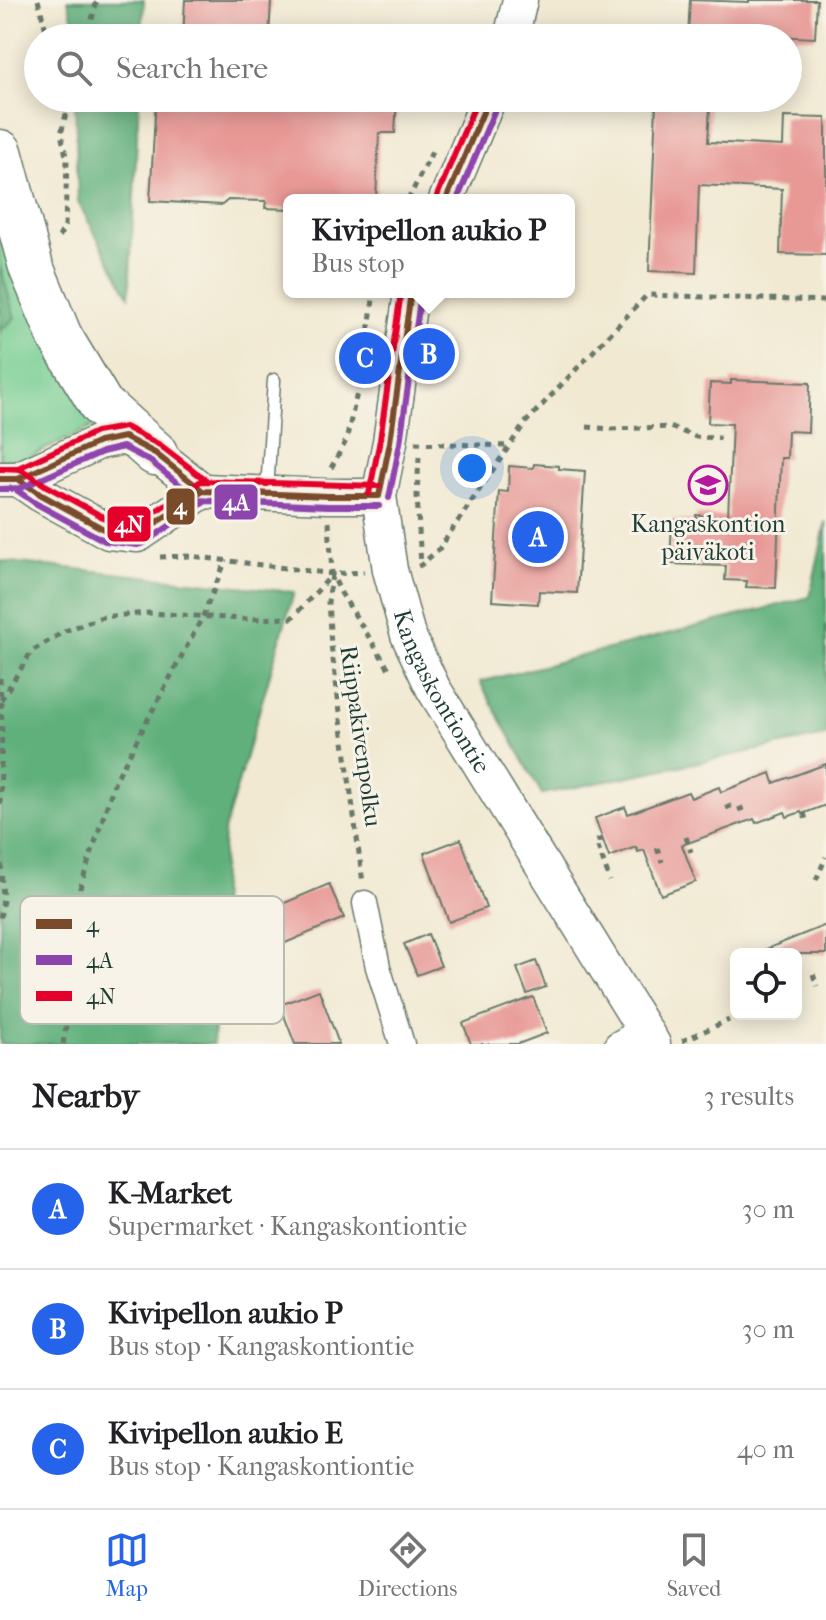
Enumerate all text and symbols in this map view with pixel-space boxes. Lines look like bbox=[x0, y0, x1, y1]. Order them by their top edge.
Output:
search box bbox=[24, 24, 802, 112]
icon: search bbox=[52, 46, 96, 90]
text: Search here bbox=[116, 51, 268, 86]
popup bbox=[283, 194, 575, 298]
text: Kivipellon aukio P bbox=[312, 213, 546, 248]
text: Bus stop bbox=[312, 248, 405, 279]
pin: B bbox=[403, 324, 455, 384]
pin: C bbox=[339, 328, 391, 388]
your location bbox=[452, 448, 492, 488]
school or university icon: Kangaskontion päiväkoti bbox=[687, 464, 729, 506]
line badge: 4A bbox=[213, 483, 259, 521]
line badge: 4 bbox=[165, 487, 196, 526]
text: 4A bbox=[221, 490, 250, 516]
text: 4 bbox=[173, 494, 188, 520]
line badge: 4N bbox=[106, 505, 152, 543]
pin: A bbox=[512, 507, 564, 567]
place label: Kangaskontion päiväkoti bbox=[631, 510, 785, 566]
text: 4N bbox=[113, 512, 144, 538]
street label: Kangaskontiontie bbox=[388, 606, 496, 778]
street label: Riippakivenpolku bbox=[334, 644, 388, 829]
legend bbox=[20, 896, 284, 1024]
text: 4 bbox=[86, 912, 100, 938]
text: 4A bbox=[86, 948, 114, 974]
map controls bbox=[730, 948, 802, 1020]
button: locate bbox=[730, 948, 802, 1020]
text: 4N bbox=[86, 984, 116, 1010]
text: Nearby bbox=[32, 1076, 139, 1116]
text: 3 results bbox=[704, 1081, 794, 1112]
text: K-Market bbox=[108, 1176, 232, 1211]
text: A bbox=[50, 1194, 66, 1225]
text: 30 m bbox=[742, 1194, 794, 1225]
text: Supermarket · Kangaskontiontie bbox=[108, 1211, 467, 1242]
text: Kivipellon aukio P bbox=[108, 1296, 343, 1331]
text: B bbox=[50, 1314, 66, 1345]
text: 30 m bbox=[742, 1314, 794, 1345]
text: Bus stop · Kangaskontiontie bbox=[108, 1331, 414, 1362]
text: Kivipellon aukio E bbox=[108, 1416, 343, 1451]
text: C bbox=[49, 1434, 67, 1465]
text: 40 m bbox=[737, 1434, 794, 1465]
text: Bus stop · Kangaskontiontie bbox=[108, 1451, 414, 1482]
tab: Map bbox=[105, 1528, 149, 1602]
tab: Directions bbox=[358, 1528, 457, 1602]
tab: Saved bbox=[667, 1528, 721, 1602]

